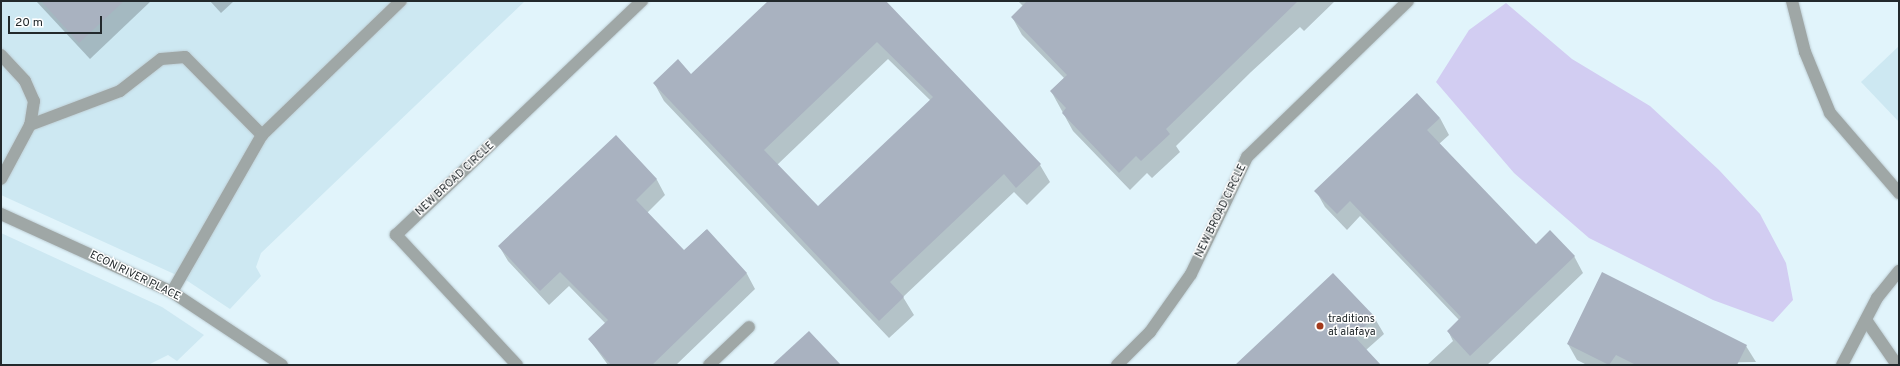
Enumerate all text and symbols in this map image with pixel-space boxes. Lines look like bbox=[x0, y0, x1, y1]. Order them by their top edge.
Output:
scale bar bbox=[10, 8, 104, 34]
text: 20 m bbox=[15, 15, 43, 31]
street label: NEW BROAD CIRCLE bbox=[413, 139, 497, 219]
street label: NEW BROAD CIRCLE bbox=[1193, 162, 1249, 260]
street label: ECON RIVER PLACE bbox=[88, 248, 182, 304]
place label: traditions at alafaya bbox=[1328, 313, 1376, 339]
marker: traditions at alafaya bbox=[1315, 321, 1325, 331]

